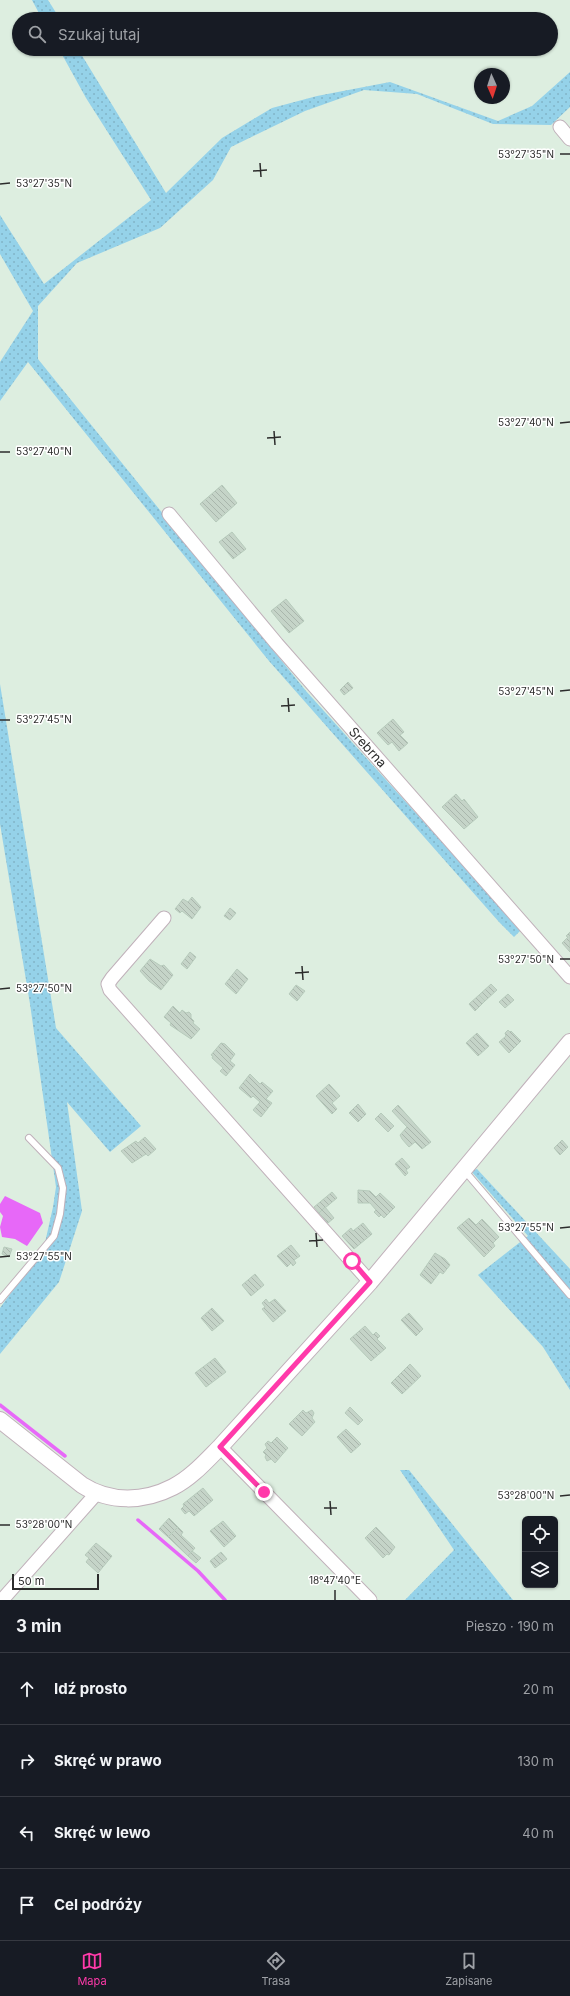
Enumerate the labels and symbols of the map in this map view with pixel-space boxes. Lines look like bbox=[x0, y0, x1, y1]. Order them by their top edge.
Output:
north arrow bbox=[474, 68, 510, 104]
text: 53°27'35"N bbox=[498, 148, 554, 160]
text: 53°27'35"N bbox=[16, 177, 72, 189]
text: 53°27'40"N bbox=[498, 416, 554, 428]
text: 53°27'40"N bbox=[16, 445, 72, 457]
text: 53°27'45"N bbox=[498, 685, 554, 697]
text: 53°27'45"N bbox=[16, 713, 72, 725]
street label: Srebrna bbox=[346, 724, 390, 770]
text: 53°27'50"N bbox=[498, 953, 554, 965]
text: 53°27'50"N bbox=[16, 982, 72, 994]
text: 53°27'55"N bbox=[498, 1221, 554, 1233]
text: 53°27'55"N bbox=[16, 1250, 72, 1262]
route start bbox=[343, 1252, 361, 1270]
route end bbox=[255, 1483, 273, 1501]
text: 53°28'00"N bbox=[498, 1489, 554, 1501]
text: 53°28'00"N bbox=[16, 1518, 72, 1530]
scale bar bbox=[12, 1572, 99, 1591]
text: 18°47'40"E bbox=[309, 1574, 361, 1586]

